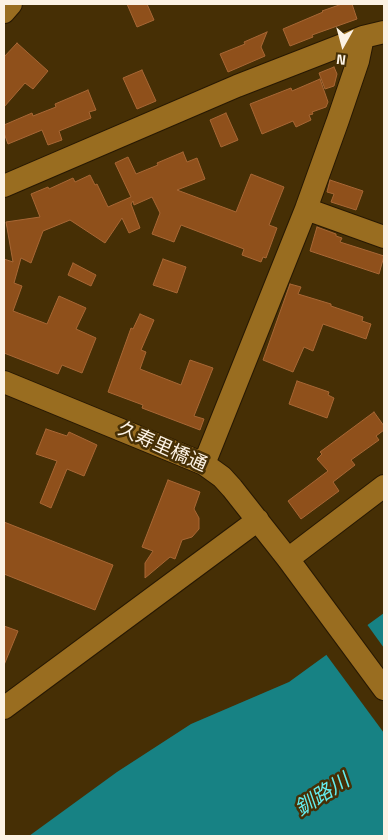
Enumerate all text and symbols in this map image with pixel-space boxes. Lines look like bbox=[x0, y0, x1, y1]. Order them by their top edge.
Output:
north arrow bbox=[318, 20, 368, 70]
text: N bbox=[335, 49, 347, 71]
street label: 久寿里橋通 bbox=[114, 418, 210, 478]
water label: 釧路川 bbox=[291, 770, 355, 822]

